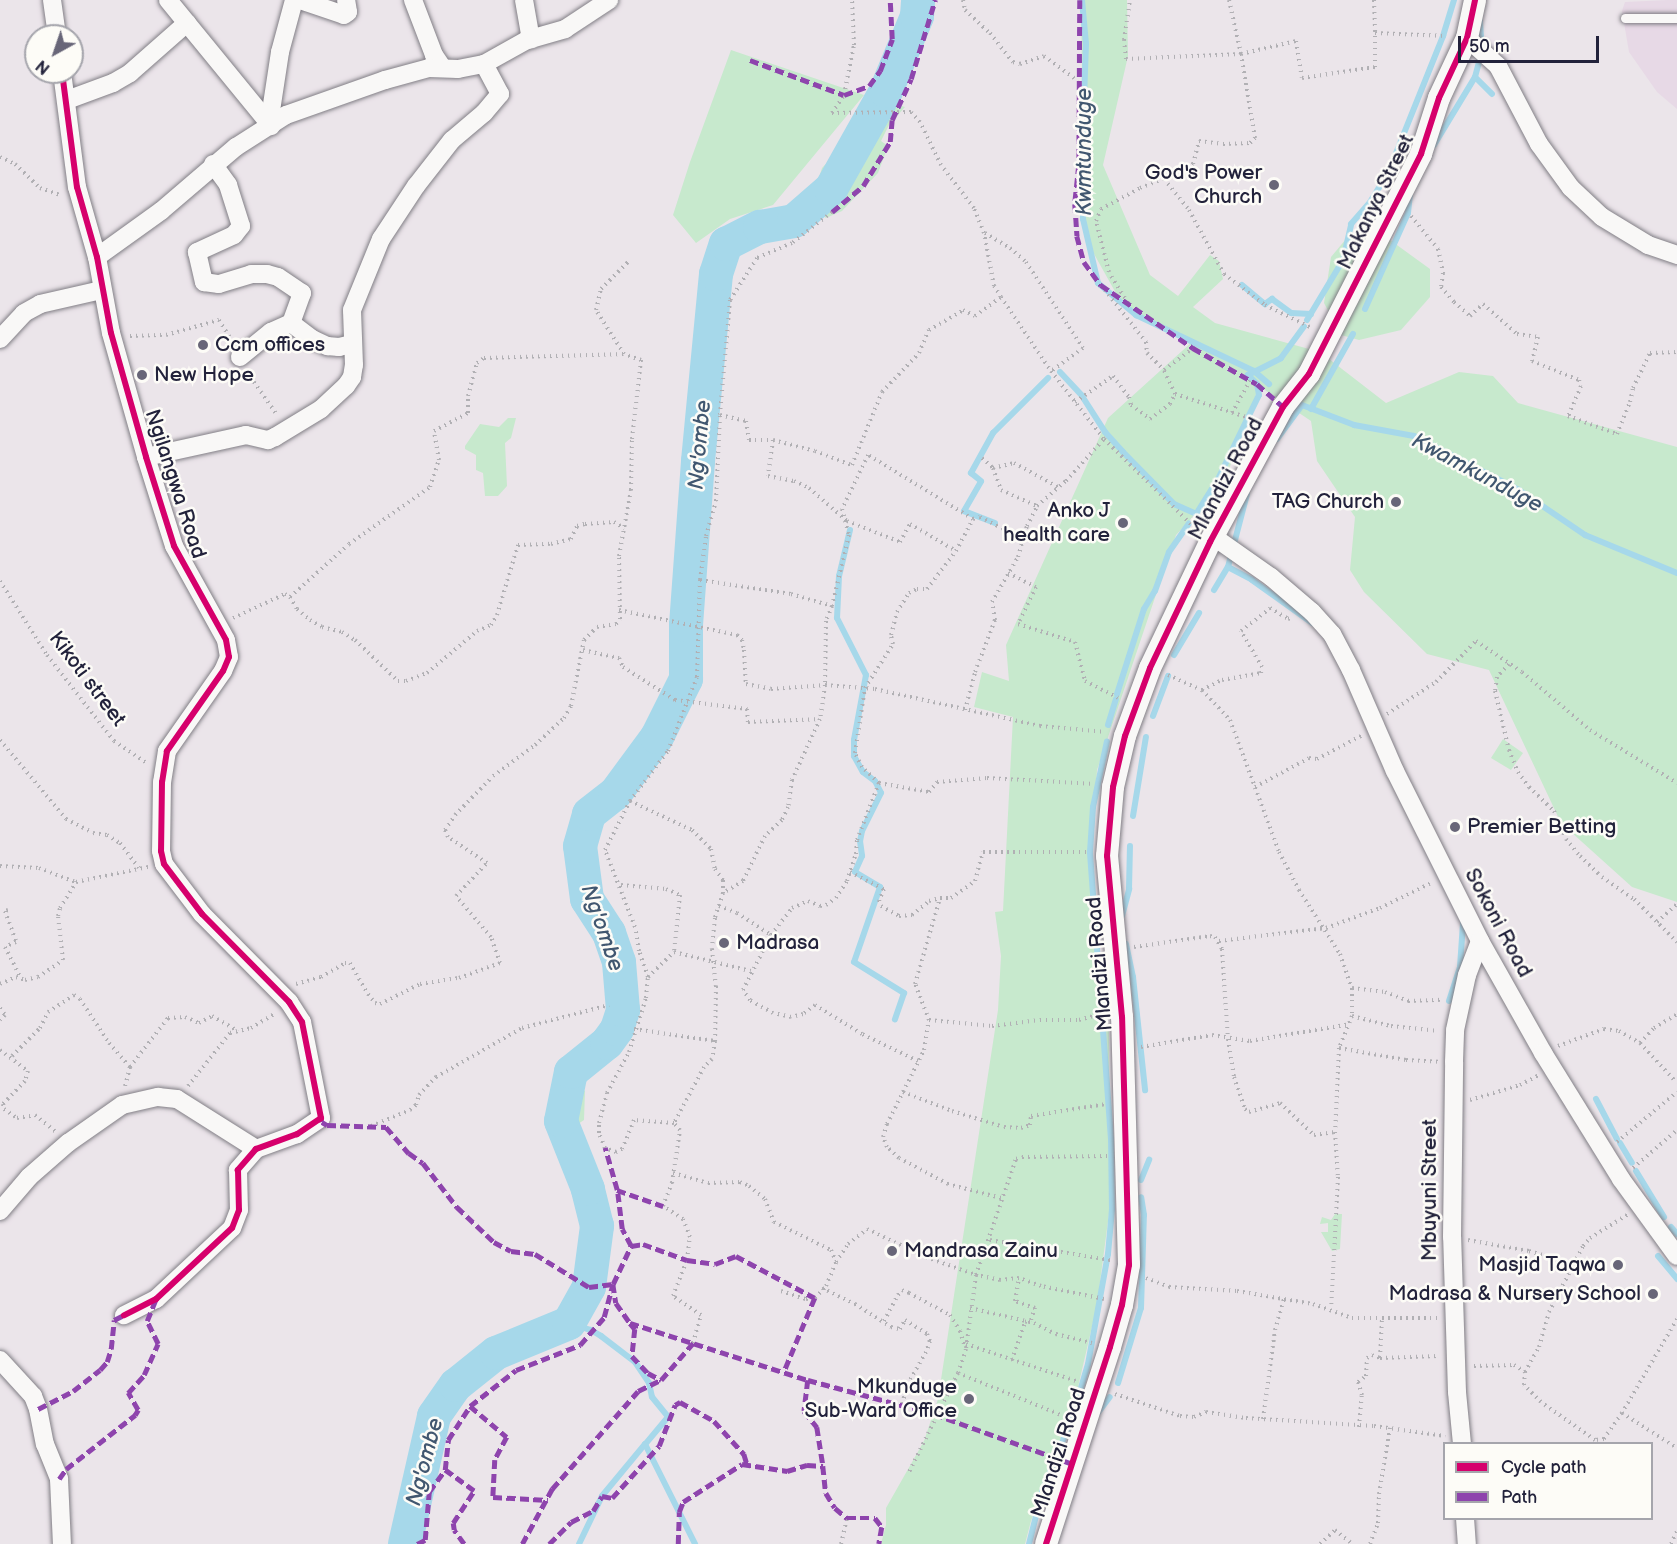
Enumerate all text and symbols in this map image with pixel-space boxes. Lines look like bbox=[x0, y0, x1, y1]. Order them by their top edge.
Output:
north arrow bbox=[24, 24, 84, 84]
scale bar bbox=[1461, 24, 1602, 62]
text: 50 m bbox=[1469, 36, 1510, 57]
text: N bbox=[33, 55, 54, 78]
water label: Kwmtunduge bbox=[1072, 88, 1098, 216]
street label: Makanya Street bbox=[1332, 130, 1420, 274]
place label: God's Power Church bbox=[1145, 160, 1262, 210]
marker: God's Power Church bbox=[1267, 178, 1281, 192]
place label: Ccm offices bbox=[215, 332, 325, 358]
marker: Ccm offices bbox=[196, 338, 210, 352]
place label: New Hope bbox=[154, 362, 254, 388]
marker: New Hope bbox=[135, 368, 149, 382]
water label: Ng'ombe bbox=[683, 399, 717, 491]
street label: Ngilangwa Road bbox=[139, 406, 211, 562]
street label: Mlandizi Road bbox=[1183, 414, 1269, 544]
water label: Kwamkunduge bbox=[1407, 427, 1547, 519]
place label: TAG Church bbox=[1272, 489, 1384, 515]
marker: TAG Church bbox=[1389, 495, 1403, 509]
place label: Anko J health care bbox=[1003, 498, 1110, 548]
marker: Anko J health care bbox=[1114, 514, 1132, 532]
street label: Kikoti street bbox=[43, 627, 131, 731]
place label: Premier Betting bbox=[1467, 814, 1616, 840]
marker: Premier Betting bbox=[1448, 820, 1462, 834]
street label: Sokoni Road bbox=[1459, 864, 1537, 982]
water label: Ng'ombe bbox=[575, 881, 629, 975]
street label: Mlandizi Road bbox=[1082, 896, 1118, 1032]
place label: Madrasa bbox=[736, 930, 819, 956]
marker: Madrasa bbox=[717, 936, 731, 950]
street label: Mbuyuni Street bbox=[1417, 1119, 1443, 1261]
place label: Mandrasa Zainu bbox=[904, 1238, 1058, 1264]
marker: Mandrasa Zainu bbox=[885, 1244, 899, 1258]
place label: Masjid Taqwa bbox=[1478, 1252, 1606, 1278]
marker: Masjid Taqwa bbox=[1611, 1258, 1625, 1272]
place label: Madrasa & Nursery School bbox=[1387, 1281, 1641, 1307]
marker: Madrasa & Nursery School bbox=[1646, 1287, 1660, 1301]
place label: Mkunduge Sub-Ward Office bbox=[804, 1374, 957, 1424]
street label: Mlandizi Road bbox=[1026, 1385, 1092, 1521]
marker: Mkunduge Sub-Ward Office bbox=[962, 1392, 976, 1406]
water label: Ng'ombe bbox=[401, 1415, 449, 1509]
legend bbox=[1443, 1442, 1653, 1520]
text: Cycle path bbox=[1501, 1457, 1587, 1478]
text: Path bbox=[1501, 1487, 1537, 1508]

